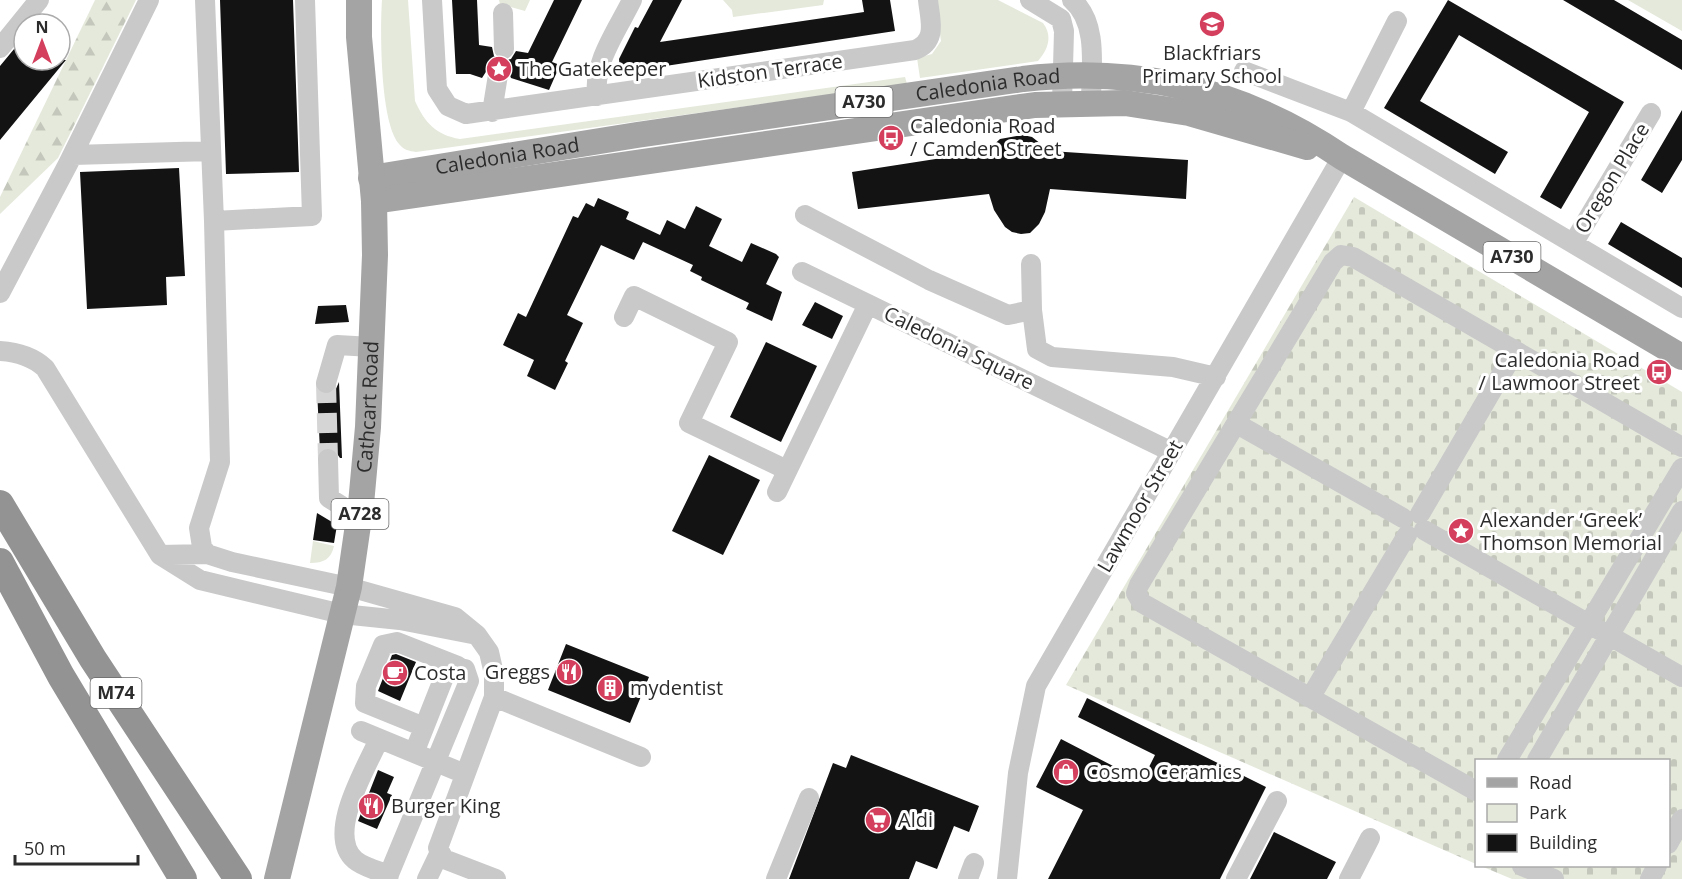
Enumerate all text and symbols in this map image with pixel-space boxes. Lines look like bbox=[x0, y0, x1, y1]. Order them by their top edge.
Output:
school or university icon: Blackfriars Primary School bbox=[1197, 9, 1227, 39]
north arrow bbox=[12, 12, 72, 72]
text: N bbox=[35, 16, 49, 38]
place label: Blackfriars Primary School bbox=[1142, 39, 1282, 89]
street label: Kidston Terrace bbox=[696, 47, 844, 94]
place icon: The Gatekeeper bbox=[484, 54, 514, 84]
place label: The Gatekeeper bbox=[518, 55, 666, 82]
street label: Caledonia Road bbox=[914, 62, 1061, 107]
road number: A730 bbox=[836, 87, 892, 117]
place label: Caledonia Road / Camden Street bbox=[910, 112, 1062, 162]
street label: Oregon Place bbox=[1568, 118, 1655, 238]
bus stop icon: Caledonia Road / Camden Street bbox=[876, 123, 906, 153]
street label: Caledonia Road bbox=[433, 131, 581, 180]
road number: A730 bbox=[1484, 242, 1540, 272]
street label: Caledonia Square bbox=[880, 299, 1039, 396]
street label: Cathcart Road bbox=[350, 340, 384, 474]
place label: Caledonia Road / Lawmoor Street bbox=[1479, 346, 1640, 396]
bus stop icon: Caledonia Road / Lawmoor Street bbox=[1644, 357, 1674, 387]
street label: Lawmoor Street bbox=[1091, 435, 1188, 577]
road number: A728 bbox=[332, 499, 388, 529]
place label: Alexander ‘Greek’ Thomson Memorial bbox=[1480, 506, 1662, 556]
place icon: Alexander ‘Greek’ Thomson Memorial bbox=[1446, 516, 1476, 546]
restaurant icon: Greggs bbox=[554, 657, 584, 687]
cafe icon: Costa bbox=[380, 658, 410, 688]
place label: Greggs bbox=[485, 658, 550, 685]
place label: Costa bbox=[414, 659, 466, 686]
building icon: mydentist bbox=[595, 673, 625, 703]
place label: mydentist bbox=[630, 674, 723, 701]
road number: M74 bbox=[90, 678, 142, 708]
shop icon: Cosmo Ceramics bbox=[1051, 757, 1081, 787]
place label: Cosmo Ceramics bbox=[1086, 758, 1242, 785]
legend bbox=[1475, 759, 1670, 867]
text: Road bbox=[1529, 770, 1572, 794]
restaurant icon: Burger King bbox=[356, 791, 386, 821]
place label: Burger King bbox=[391, 792, 500, 819]
text: Park bbox=[1529, 800, 1567, 824]
supermarket icon: Aldi bbox=[863, 805, 893, 835]
place label: Aldi bbox=[898, 806, 933, 833]
scale bar bbox=[15, 828, 138, 866]
text: Building bbox=[1529, 830, 1597, 854]
text: 50 m bbox=[24, 836, 66, 860]

